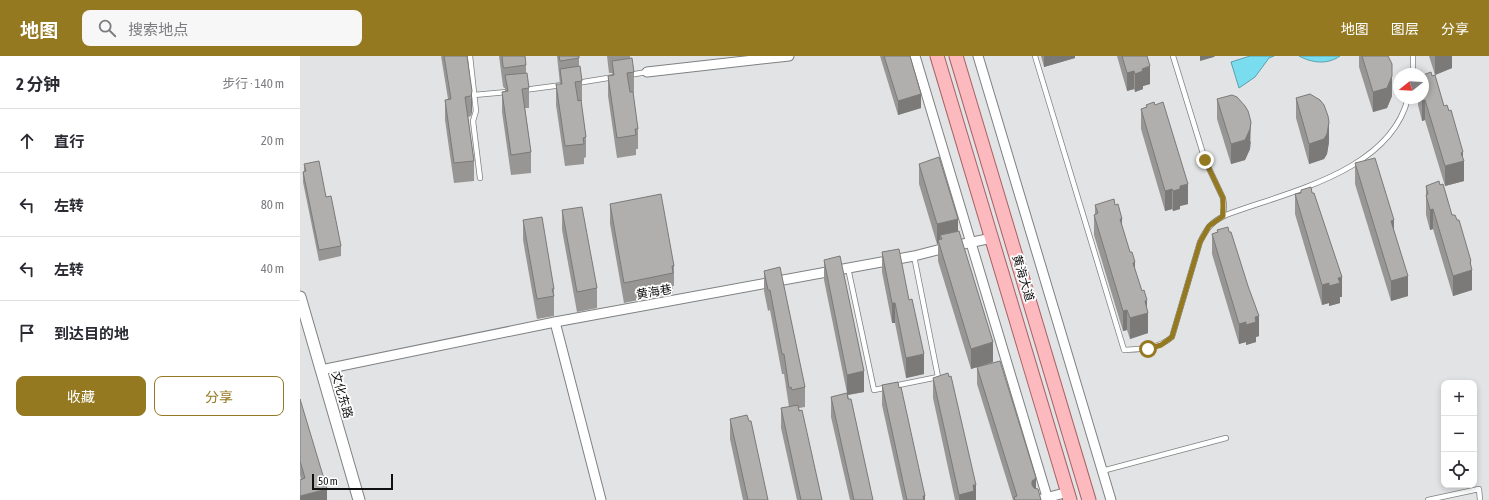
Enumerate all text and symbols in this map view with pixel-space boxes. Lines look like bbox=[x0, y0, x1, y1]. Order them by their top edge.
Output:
search box bbox=[82, 10, 362, 46]
icon: search bbox=[96, 17, 118, 39]
text: 地图 bbox=[20, 19, 58, 41]
text: 搜索地点 bbox=[128, 21, 188, 38]
text: 地图 bbox=[1341, 21, 1369, 37]
text: 图层 bbox=[1391, 21, 1419, 37]
text: 分享 bbox=[1441, 21, 1469, 37]
north arrow bbox=[1393, 68, 1429, 104]
text: 2 分钟 bbox=[16, 74, 60, 94]
text: 步行 · 140 m bbox=[222, 76, 284, 91]
icon: ahead bbox=[16, 130, 38, 152]
text: 直行 bbox=[54, 133, 84, 150]
text: 20 m bbox=[261, 133, 284, 148]
route end bbox=[1196, 151, 1214, 169]
icon: left bbox=[16, 194, 38, 216]
text: 左转 bbox=[54, 197, 84, 214]
text: 80 m bbox=[261, 197, 284, 212]
street label: 黄海大道 bbox=[1009, 253, 1037, 303]
icon: left bbox=[16, 258, 38, 280]
text: 左转 bbox=[54, 261, 84, 278]
text: 40 m bbox=[261, 261, 284, 276]
street label: 黄海巷 bbox=[635, 282, 673, 302]
icon: arrive bbox=[16, 322, 38, 344]
text: 到达目的地 bbox=[54, 325, 129, 342]
route start bbox=[1139, 340, 1157, 358]
street label: 文化东路 bbox=[329, 370, 355, 420]
button: 收藏 bbox=[16, 376, 146, 416]
button: 分享 bbox=[154, 376, 284, 416]
map controls bbox=[1441, 380, 1477, 488]
button: + bbox=[1441, 380, 1477, 416]
button: − bbox=[1441, 416, 1477, 452]
button: locate bbox=[1441, 452, 1477, 488]
scale bar bbox=[312, 472, 393, 491]
text: 50 m bbox=[318, 475, 338, 487]

